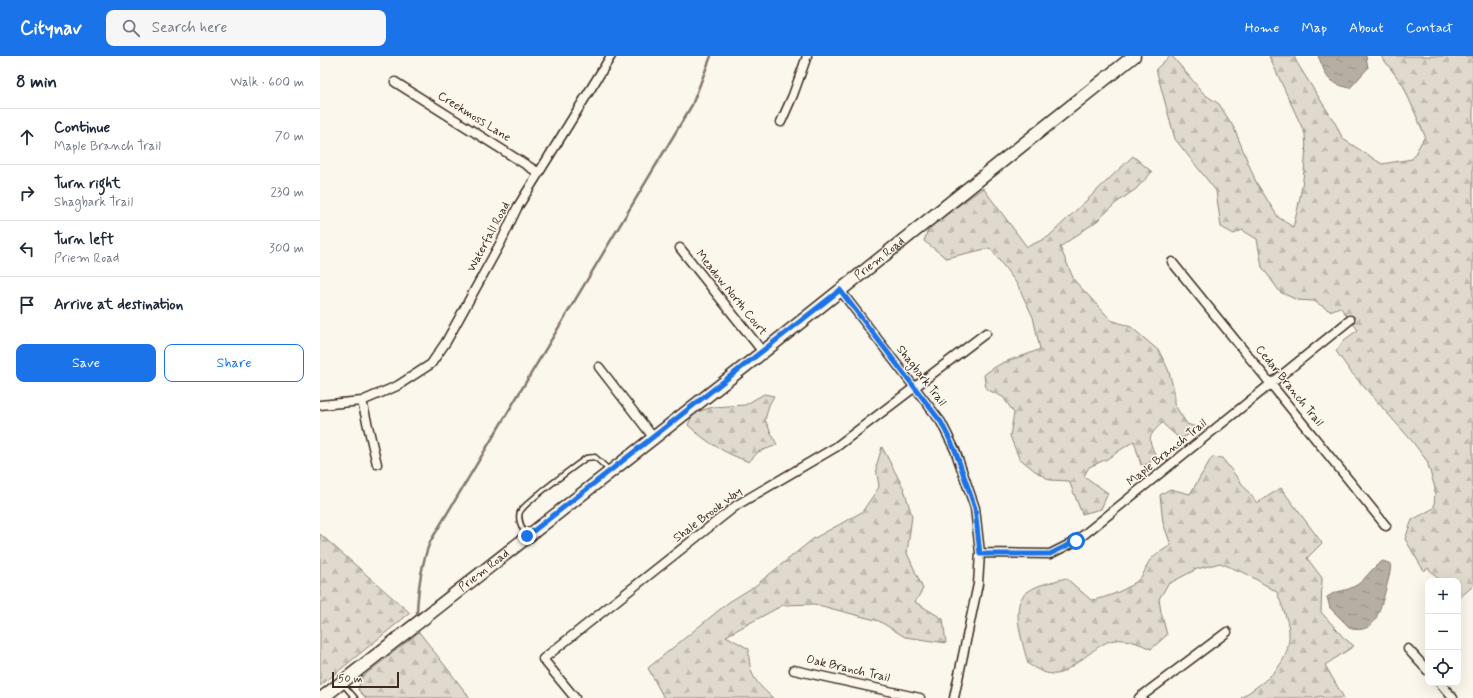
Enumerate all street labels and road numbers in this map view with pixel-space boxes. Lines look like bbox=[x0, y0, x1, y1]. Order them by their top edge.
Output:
street label: Creekmoss Lane bbox=[434, 88, 514, 146]
street label: Waterfall Road bbox=[464, 199, 514, 275]
street label: Priem Road bbox=[851, 234, 908, 284]
street label: Meadow North Court bbox=[692, 247, 771, 339]
street label: Shagbark Trail bbox=[892, 342, 950, 410]
street label: Cedar Branch Trail bbox=[1251, 342, 1327, 430]
street label: Maple Branch Trail bbox=[1124, 416, 1210, 490]
street label: Shale Brook Way bbox=[670, 484, 746, 546]
street label: Priem Road bbox=[455, 546, 513, 596]
street label: Oak Branch Trail bbox=[805, 652, 891, 686]

